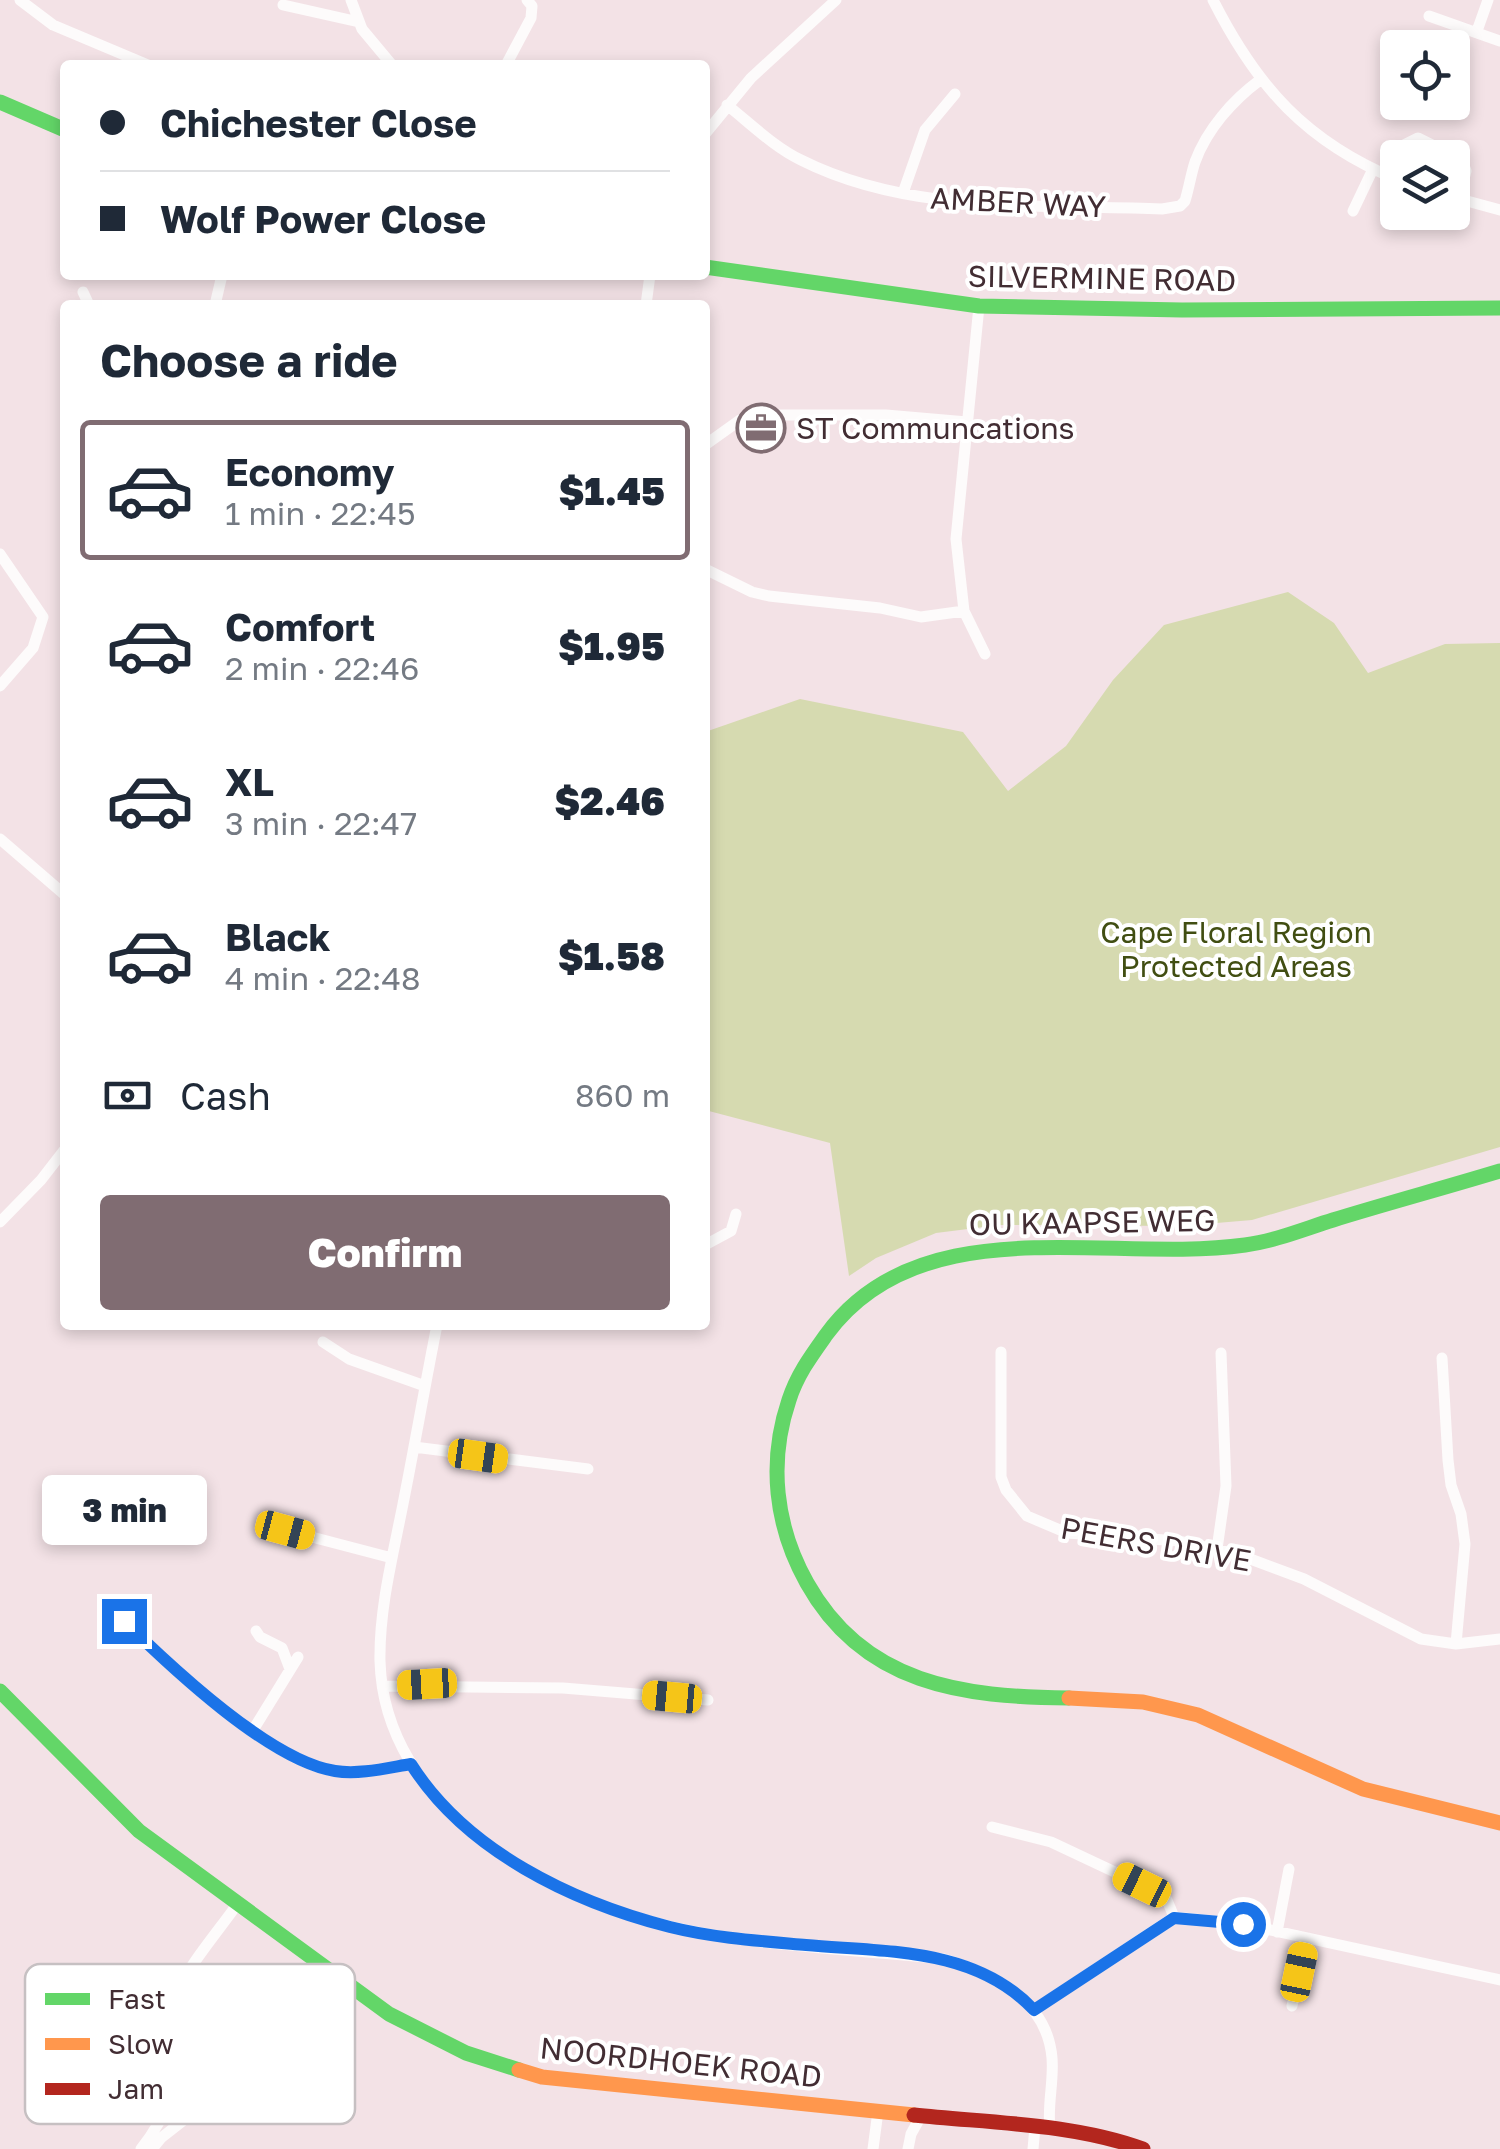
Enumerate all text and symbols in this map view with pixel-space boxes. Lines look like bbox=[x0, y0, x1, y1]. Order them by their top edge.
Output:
map controls bbox=[1380, 30, 1470, 230]
button: locate bbox=[1380, 30, 1470, 120]
text: Chichester Close bbox=[160, 100, 477, 145]
button: layers bbox=[1380, 140, 1470, 230]
street label: AMBER WAY bbox=[929, 179, 1107, 225]
text: Wolf Power Close bbox=[160, 196, 486, 241]
street label: SILVERMINE ROAD bbox=[967, 258, 1237, 298]
text: Choose a ride bbox=[100, 333, 398, 387]
office icon: ST Communcations bbox=[735, 402, 787, 454]
place label: ST Communcations bbox=[796, 410, 1075, 446]
icon: car bbox=[105, 445, 195, 535]
text: Economy bbox=[225, 449, 394, 494]
text: $1.45 bbox=[559, 468, 665, 513]
text: 1 min · 22:45 bbox=[225, 494, 416, 532]
icon: car bbox=[105, 600, 195, 690]
text: Comfort bbox=[225, 604, 375, 649]
text: $1.95 bbox=[558, 623, 665, 668]
text: 2 min · 22:46 bbox=[225, 649, 419, 687]
icon: car bbox=[105, 755, 195, 845]
text: XL bbox=[225, 759, 274, 804]
text: $2.46 bbox=[555, 778, 665, 823]
text: 3 min · 22:47 bbox=[225, 804, 417, 842]
icon: car bbox=[105, 910, 195, 1000]
text: Black bbox=[225, 914, 330, 959]
park label: Cape Floral Region Protected Areas bbox=[1100, 914, 1372, 984]
text: $1.58 bbox=[558, 933, 665, 978]
text: 4 min · 22:48 bbox=[225, 959, 420, 997]
icon: cash bbox=[100, 1068, 155, 1123]
text: Cash bbox=[180, 1073, 271, 1118]
text: 860 m bbox=[575, 1076, 670, 1114]
button: Confirm bbox=[100, 1195, 670, 1310]
street label: OU KAAPSE WEG bbox=[968, 1202, 1216, 1242]
car bbox=[446, 1437, 510, 1475]
callout: 3 min bbox=[42, 1476, 206, 1546]
text: 3 min bbox=[82, 1491, 167, 1529]
car bbox=[252, 1508, 318, 1552]
street label: PEERS DRIVE bbox=[1058, 1510, 1254, 1578]
route end bbox=[102, 1599, 147, 1644]
car bbox=[396, 1667, 458, 1701]
car bbox=[641, 1679, 703, 1715]
car bbox=[1108, 1858, 1176, 1912]
route start bbox=[1221, 1902, 1266, 1947]
car bbox=[1278, 1940, 1320, 2004]
legend bbox=[25, 1964, 355, 2124]
text: Fast bbox=[108, 1982, 166, 2015]
text: Slow bbox=[108, 2027, 174, 2060]
street label: NOORDHOEK ROAD bbox=[538, 2029, 824, 2095]
text: Jam bbox=[108, 2072, 164, 2105]

